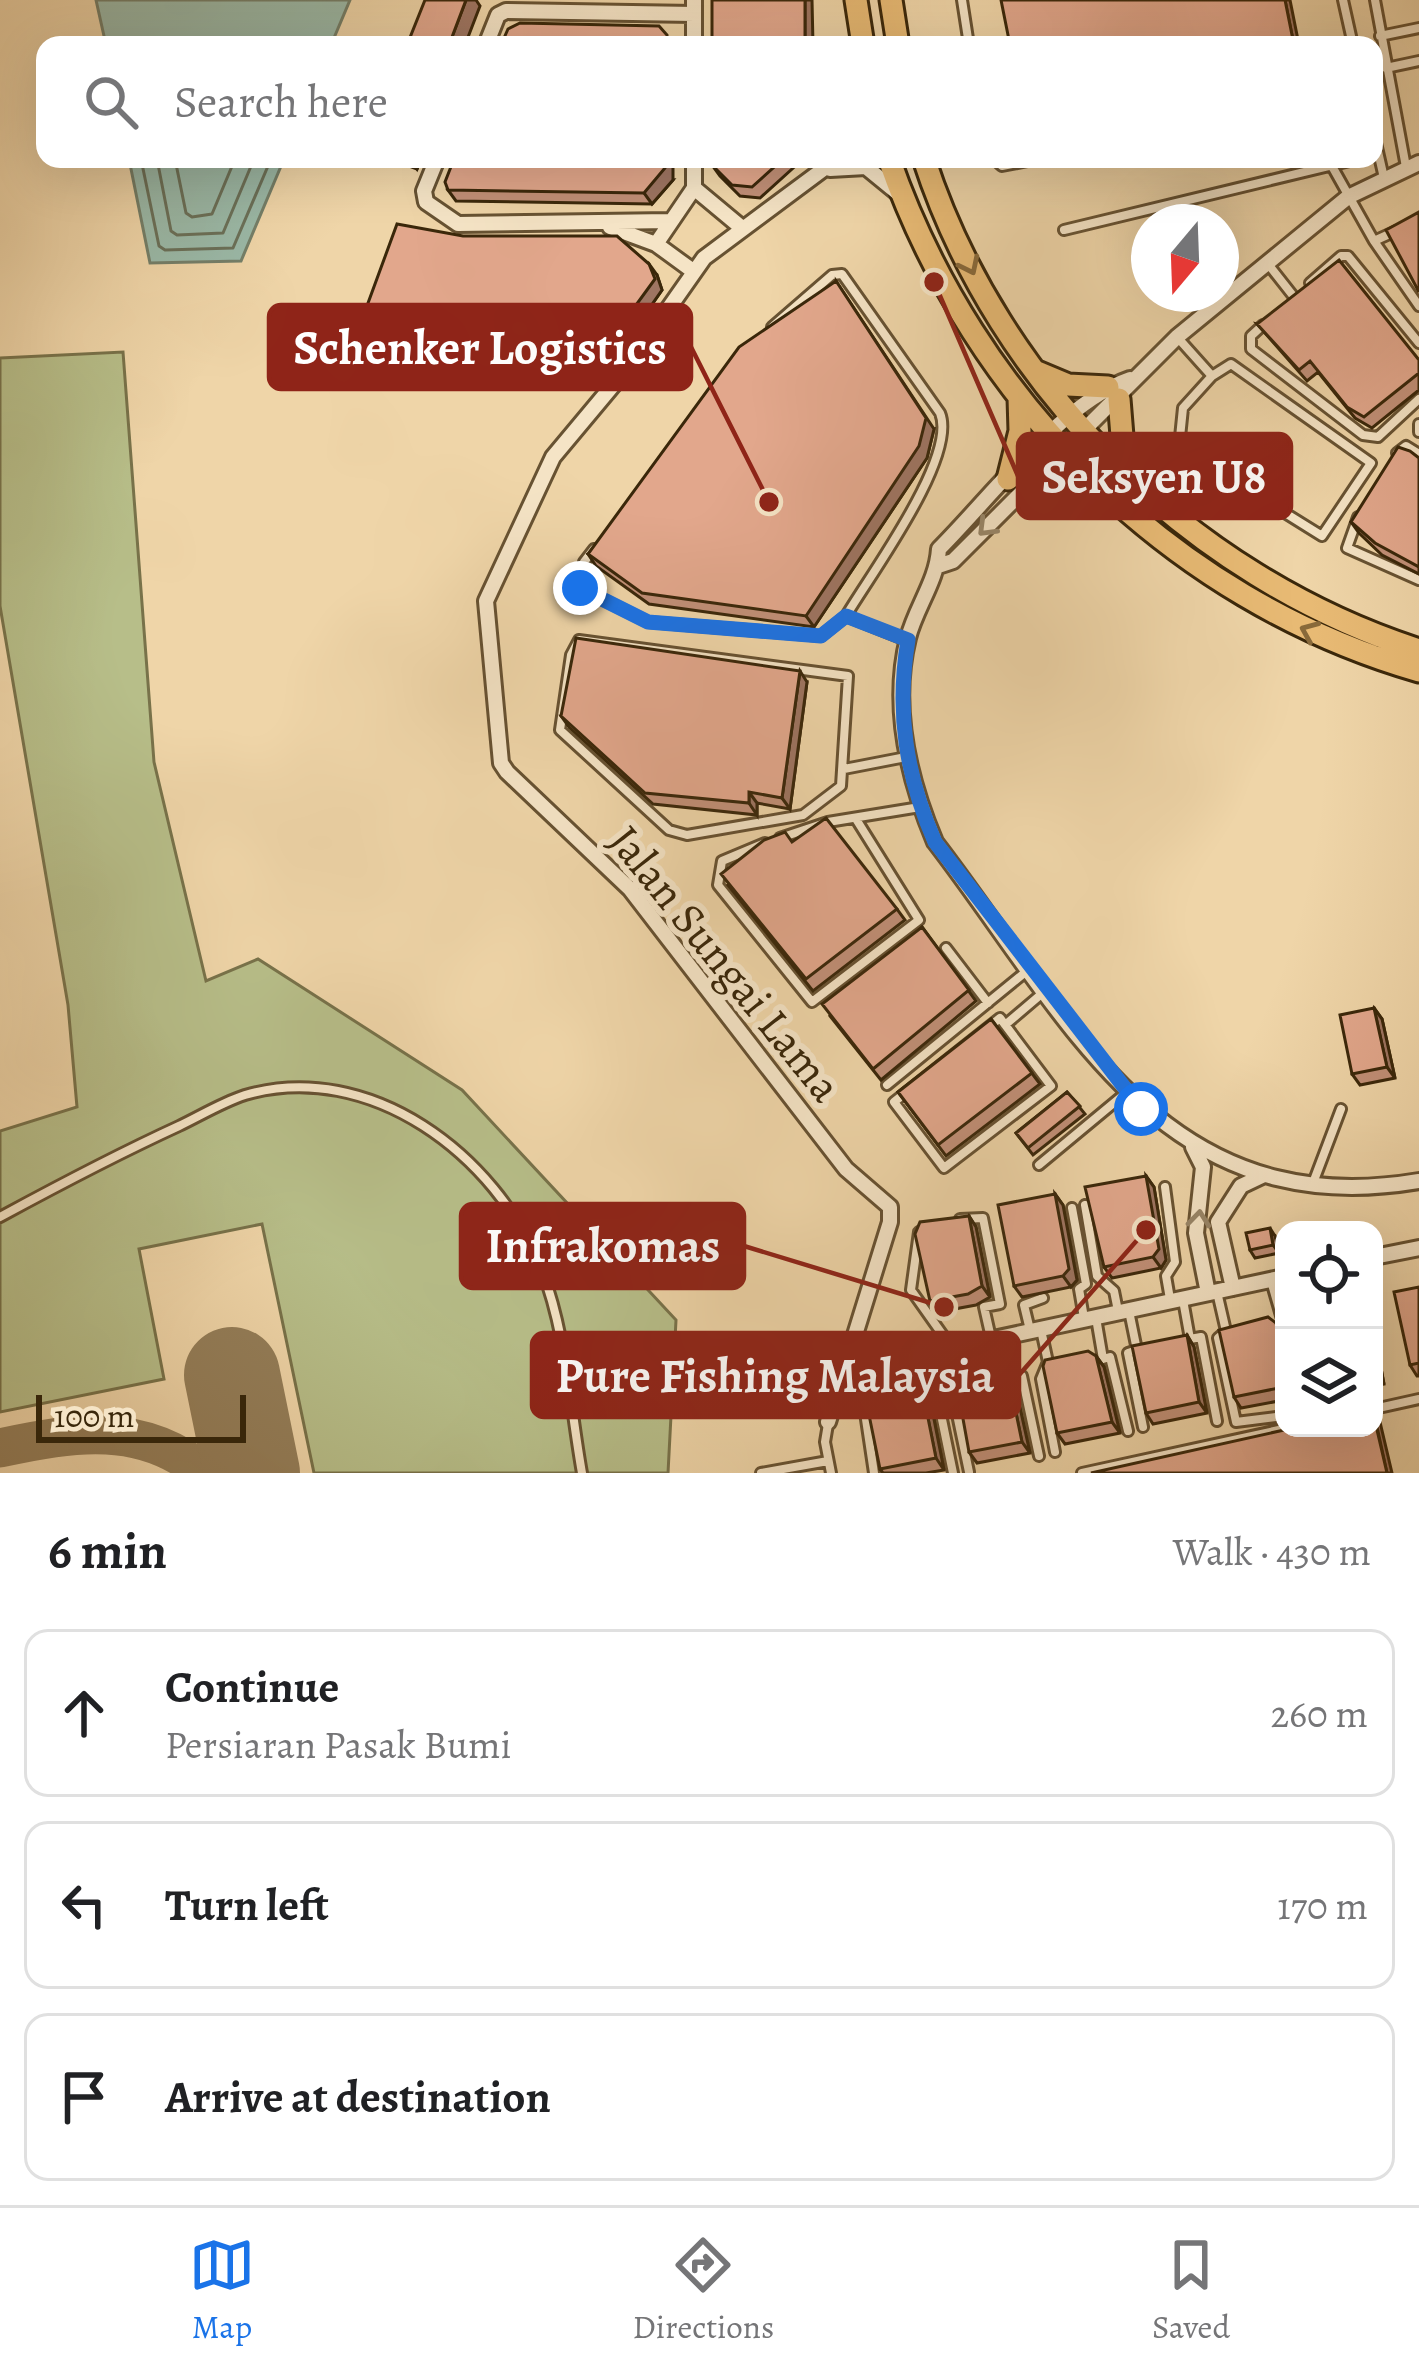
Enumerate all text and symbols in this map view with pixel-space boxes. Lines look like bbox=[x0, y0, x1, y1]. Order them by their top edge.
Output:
search box bbox=[36, 36, 1383, 168]
icon: search bbox=[78, 69, 144, 135]
text: Search here bbox=[174, 71, 388, 133]
north arrow bbox=[1131, 204, 1239, 312]
one-way arrow bbox=[956, 254, 979, 275]
callout: Schenker Logistics bbox=[269, 305, 691, 389]
text: Schenker Logistics bbox=[293, 315, 667, 381]
callout: Seksyen U8 bbox=[1018, 434, 1291, 518]
text: Seksyen U8 bbox=[1041, 444, 1267, 510]
one-way arrow bbox=[978, 514, 1000, 536]
route end bbox=[553, 561, 607, 615]
one-way arrow bbox=[1300, 621, 1321, 645]
street label: Jalan Sungai Lama bbox=[594, 812, 856, 1115]
route start bbox=[1114, 1082, 1168, 1136]
callout: Infrakomas bbox=[461, 1204, 744, 1288]
one-way arrow bbox=[1186, 1209, 1211, 1228]
text: Infrakomas bbox=[486, 1213, 720, 1279]
map controls bbox=[1275, 1221, 1383, 1437]
button: locate bbox=[1275, 1221, 1383, 1329]
button: layers bbox=[1275, 1329, 1383, 1437]
callout: Pure Fishing Malaysia bbox=[532, 1333, 1019, 1417]
text: Pure Fishing Malaysia bbox=[556, 1343, 994, 1409]
scale bar bbox=[36, 1389, 246, 1442]
text: 100 m bbox=[54, 1393, 134, 1438]
text: 6 min bbox=[48, 1516, 167, 1586]
text: Walk · 430 m bbox=[1173, 1525, 1371, 1578]
text: Continue bbox=[165, 1656, 339, 1718]
icon: ahead bbox=[51, 1680, 117, 1746]
text: 260 m bbox=[1270, 1687, 1368, 1740]
text: Persiaran Pasak Bumi bbox=[165, 1718, 511, 1771]
icon: left bbox=[51, 1872, 117, 1938]
text: Turn left bbox=[165, 1874, 329, 1936]
text: 170 m bbox=[1277, 1879, 1368, 1932]
icon: arrive bbox=[51, 2064, 117, 2130]
text: Arrive at destination bbox=[165, 2066, 551, 2128]
tab: Map bbox=[189, 2232, 255, 2349]
tab: Directions bbox=[633, 2232, 774, 2349]
tab: Saved bbox=[1152, 2232, 1230, 2349]

